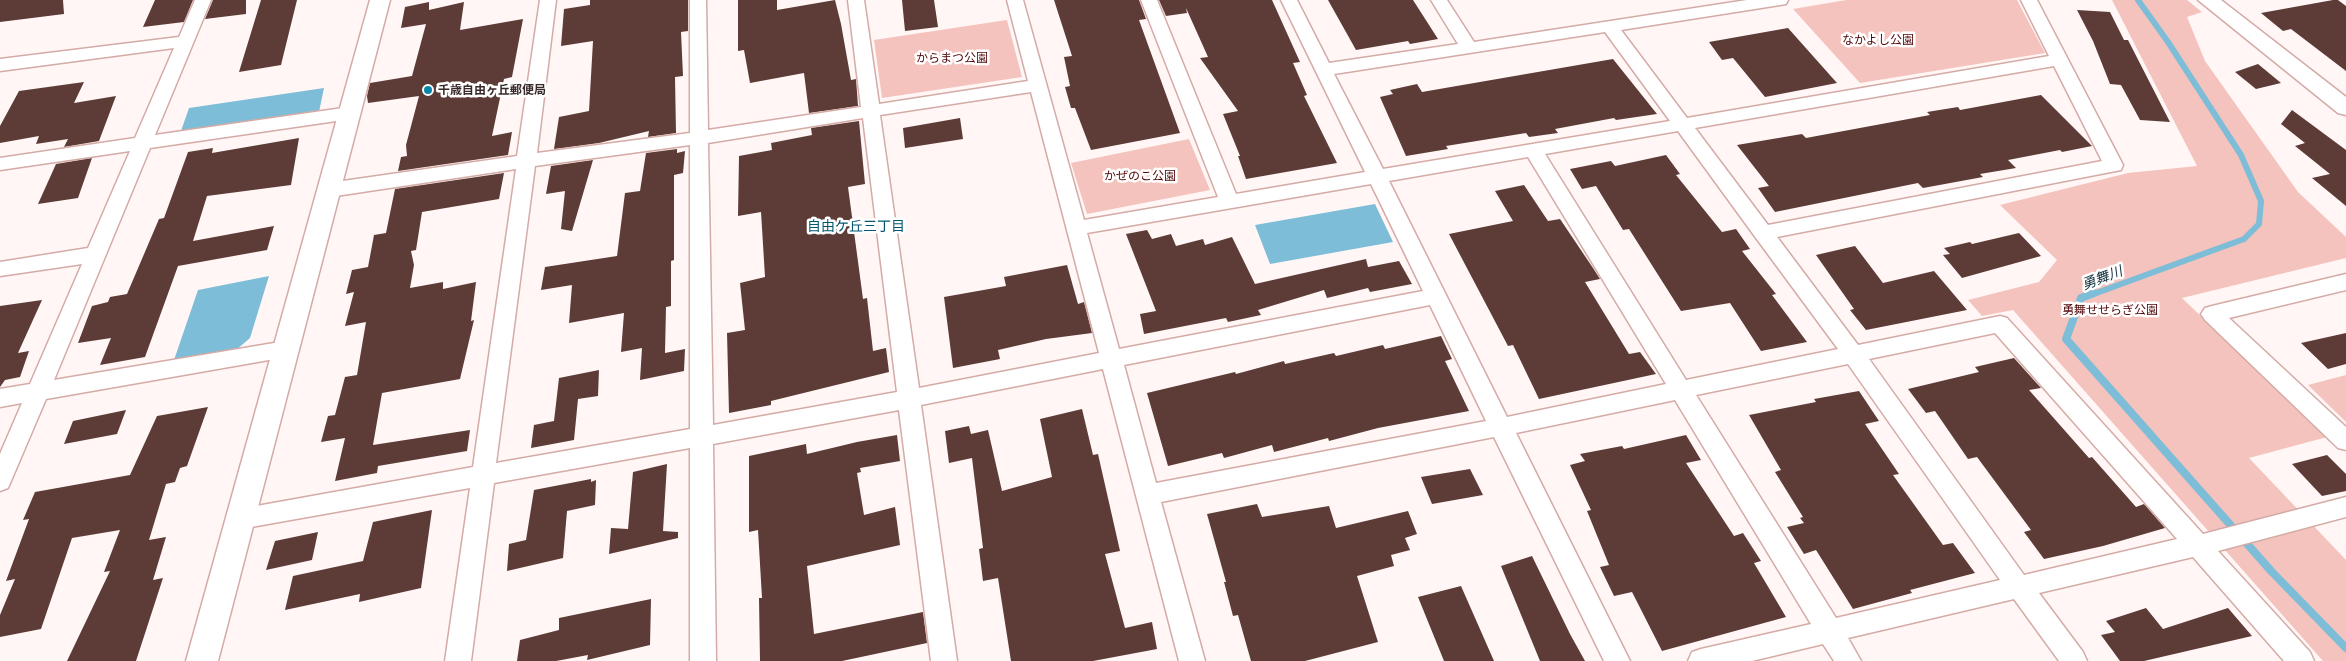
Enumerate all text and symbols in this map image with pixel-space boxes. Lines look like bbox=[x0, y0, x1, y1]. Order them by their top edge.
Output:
park label: なかよし公園 bbox=[1842, 33, 1914, 47]
park label: からまつ公園 bbox=[916, 51, 988, 65]
place label: 千歳自由ヶ丘郵便局 bbox=[438, 83, 546, 97]
marker: 千歳自由ヶ丘郵便局 bbox=[422, 84, 434, 96]
park label: かぜのこ公園 bbox=[1104, 169, 1176, 183]
district label: 自由ケ丘三丁目 bbox=[807, 218, 905, 234]
water label: 勇舞川 bbox=[2079, 263, 2125, 293]
park label: 勇舞せせらぎ公園 bbox=[2062, 303, 2158, 317]

